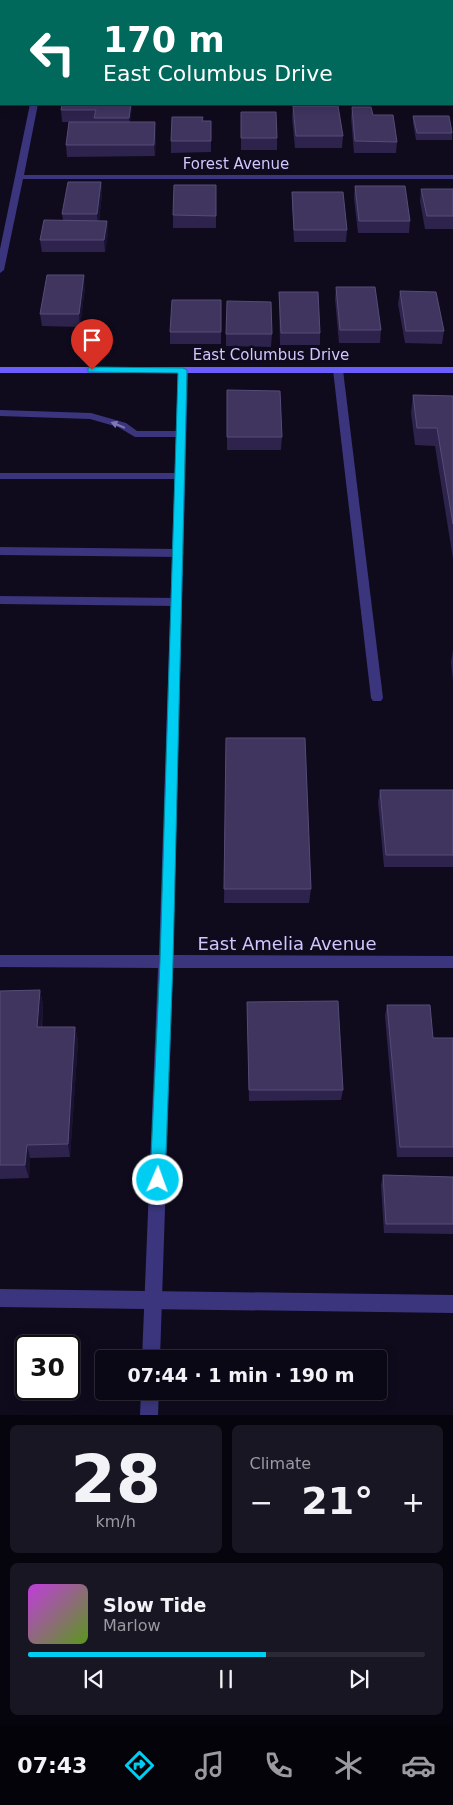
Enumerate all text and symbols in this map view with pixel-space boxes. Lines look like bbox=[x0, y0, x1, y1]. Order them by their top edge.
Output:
icon: left bbox=[20, 20, 85, 85]
text: 170 m bbox=[103, 20, 225, 60]
text: East Columbus Drive bbox=[103, 61, 333, 86]
street label: Forest Avenue bbox=[183, 155, 289, 173]
pin bbox=[71, 319, 113, 370]
icon: arrive bbox=[78, 326, 106, 354]
street label: East Columbus Drive bbox=[193, 346, 349, 364]
one-way arrow bbox=[111, 420, 125, 428]
street label: East Amelia Avenue bbox=[197, 933, 377, 954]
position arrow bbox=[131, 1153, 183, 1205]
speed limit sign: 30 bbox=[15, 1335, 80, 1400]
text: 07:44 · 1 min · 190 m bbox=[127, 1364, 355, 1386]
text: 28 bbox=[71, 1442, 161, 1517]
text: Climate bbox=[250, 1454, 311, 1473]
text: 21° bbox=[301, 1479, 373, 1523]
text: − bbox=[250, 1486, 273, 1519]
text: + bbox=[402, 1486, 425, 1519]
text: km/h bbox=[96, 1512, 136, 1531]
text: Slow Tide bbox=[103, 1594, 206, 1616]
text: Marlow bbox=[103, 1616, 161, 1635]
icon: previous bbox=[80, 1665, 108, 1693]
icon: pause bbox=[212, 1665, 240, 1693]
icon: next bbox=[345, 1665, 373, 1693]
icon: directions bbox=[122, 1748, 157, 1783]
icon: music bbox=[192, 1748, 227, 1783]
icon: phone bbox=[261, 1748, 296, 1783]
icon: climate bbox=[331, 1748, 366, 1783]
icon: car bbox=[401, 1748, 436, 1783]
text: 07:43 bbox=[17, 1753, 87, 1778]

